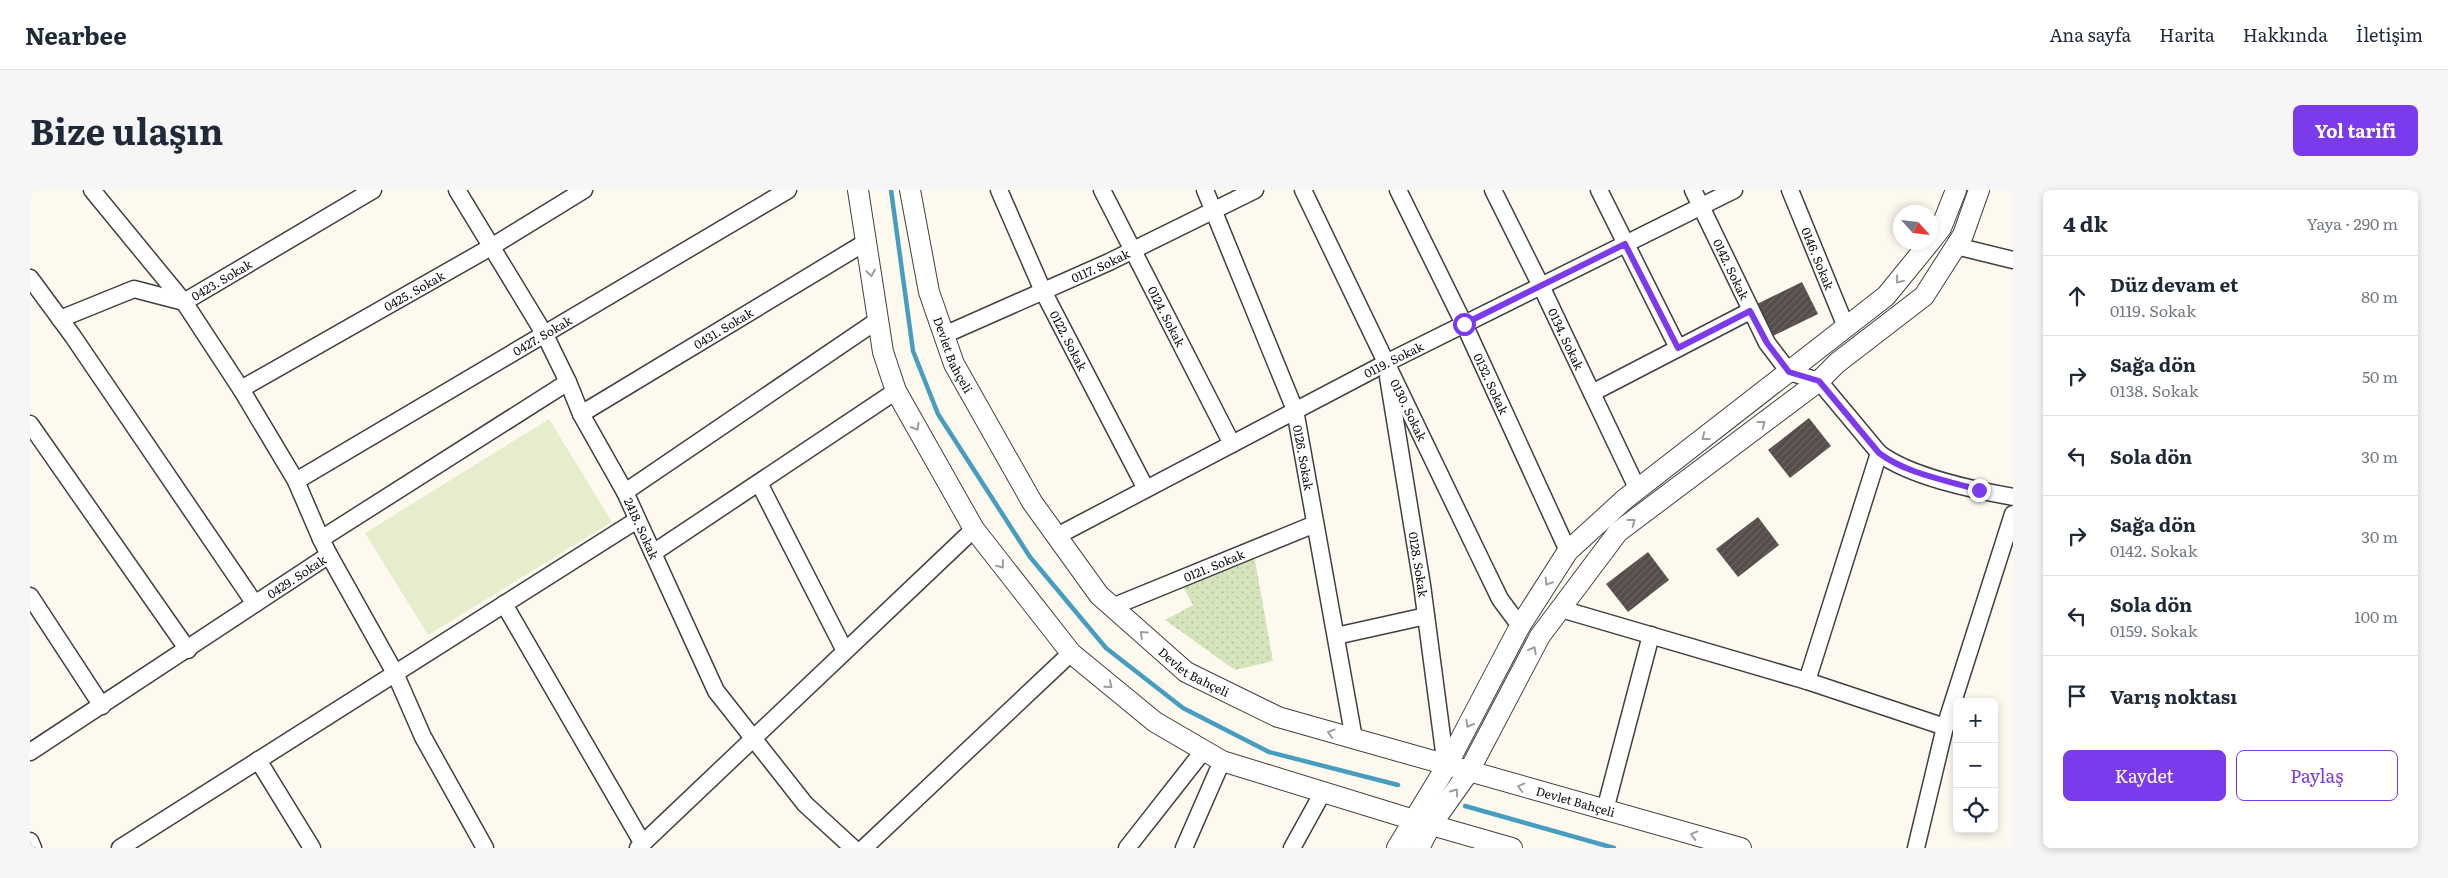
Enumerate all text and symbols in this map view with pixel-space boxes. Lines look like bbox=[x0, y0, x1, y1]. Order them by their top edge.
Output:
text: Nearbee bbox=[25, 17, 127, 52]
text: Ana sayfa bbox=[2049, 21, 2131, 48]
text: Harita bbox=[2159, 21, 2215, 48]
text: Hakkında bbox=[2243, 21, 2328, 48]
text: İletişim bbox=[2356, 21, 2423, 48]
text: Bize ulaşın bbox=[30, 104, 223, 156]
button: Yol tarifi bbox=[2293, 105, 2418, 156]
north arrow bbox=[1893, 205, 1938, 250]
text: 4 dk bbox=[2063, 207, 2108, 238]
text: Yaya · 290 m bbox=[2307, 211, 2398, 235]
street label: 0146. Sokak bbox=[1797, 225, 1839, 293]
street label: 0142. Sokak bbox=[1709, 236, 1754, 303]
street label: 0117. Sokak bbox=[1068, 244, 1133, 287]
street label: 0423. Sokak bbox=[188, 254, 256, 305]
street label: 0425. Sokak bbox=[380, 266, 448, 315]
one-way arrow bbox=[865, 268, 875, 277]
text: Düz devam et bbox=[2110, 270, 2238, 298]
one-way arrow bbox=[1896, 274, 1904, 283]
icon: ahead bbox=[2063, 282, 2091, 310]
street label: 0124. Sokak bbox=[1144, 283, 1190, 351]
text: 80 m bbox=[2361, 284, 2398, 308]
text: 0119. Sokak bbox=[2110, 298, 2196, 322]
street label: 0431. Sokak bbox=[690, 303, 757, 353]
street label: 0134. Sokak bbox=[1544, 305, 1589, 373]
street label: 0122. Sokak bbox=[1046, 307, 1092, 374]
street label: 0427. Sokak bbox=[509, 311, 576, 360]
route start bbox=[1453, 313, 1476, 336]
street label: Devlet Bahçeli bbox=[929, 314, 977, 396]
street label: 0119. Sokak bbox=[1361, 337, 1427, 382]
street label: 0132. Sokak bbox=[1469, 350, 1513, 418]
text: Sağa dön bbox=[2110, 350, 2196, 378]
icon: right bbox=[2063, 362, 2091, 390]
text: 50 m bbox=[2362, 364, 2398, 388]
street label: 0130. Sokak bbox=[1386, 376, 1432, 444]
text: 0138. Sokak bbox=[2110, 378, 2199, 402]
one-way arrow bbox=[910, 422, 920, 431]
one-way arrow bbox=[1756, 422, 1765, 430]
street label: 0126. Sokak bbox=[1289, 424, 1318, 492]
one-way arrow bbox=[1702, 432, 1711, 440]
icon: left bbox=[2063, 442, 2091, 470]
text: Sola dön bbox=[2110, 442, 2192, 470]
text: 30 m bbox=[2361, 444, 2398, 468]
route end bbox=[1968, 479, 1991, 502]
street label: 2418. Sokak bbox=[620, 495, 664, 563]
text: Sağa dön bbox=[2110, 510, 2196, 538]
one-way arrow bbox=[1626, 519, 1635, 527]
icon: right bbox=[2063, 522, 2091, 550]
text: 30 m bbox=[2361, 524, 2398, 548]
street label: 0128. Sokak bbox=[1404, 530, 1433, 599]
text: 0142. Sokak bbox=[2110, 538, 2197, 562]
street label: 0121. Sokak bbox=[1181, 545, 1248, 586]
street label: 0429. Sokak bbox=[263, 550, 330, 603]
one-way arrow bbox=[996, 559, 1004, 568]
one-way arrow bbox=[1545, 576, 1554, 586]
text: Sola dön bbox=[2110, 590, 2192, 618]
icon: left bbox=[2063, 602, 2091, 630]
text: 100 m bbox=[2354, 604, 2398, 628]
text: 0159. Sokak bbox=[2110, 618, 2198, 642]
one-way arrow bbox=[1139, 631, 1148, 640]
street label: Devlet Bahçeli bbox=[1155, 643, 1233, 701]
one-way arrow bbox=[1527, 646, 1537, 655]
one-way arrow bbox=[1104, 679, 1113, 688]
icon: arrive bbox=[2063, 682, 2091, 710]
text: Varış noktası bbox=[2110, 682, 2237, 710]
map controls bbox=[1953, 698, 1998, 833]
button: + bbox=[1953, 698, 1998, 743]
one-way arrow bbox=[1465, 718, 1475, 727]
one-way arrow bbox=[1327, 728, 1335, 738]
button: − bbox=[1953, 743, 1998, 788]
button: Kaydet bbox=[2063, 750, 2226, 801]
button: Paylaş bbox=[2236, 750, 2398, 801]
street label: Devlet Bahçeli bbox=[1534, 781, 1617, 821]
one-way arrow bbox=[1516, 782, 1525, 793]
one-way arrow bbox=[1449, 788, 1458, 798]
button: locate bbox=[1953, 788, 1998, 833]
one-way arrow bbox=[1690, 830, 1699, 841]

